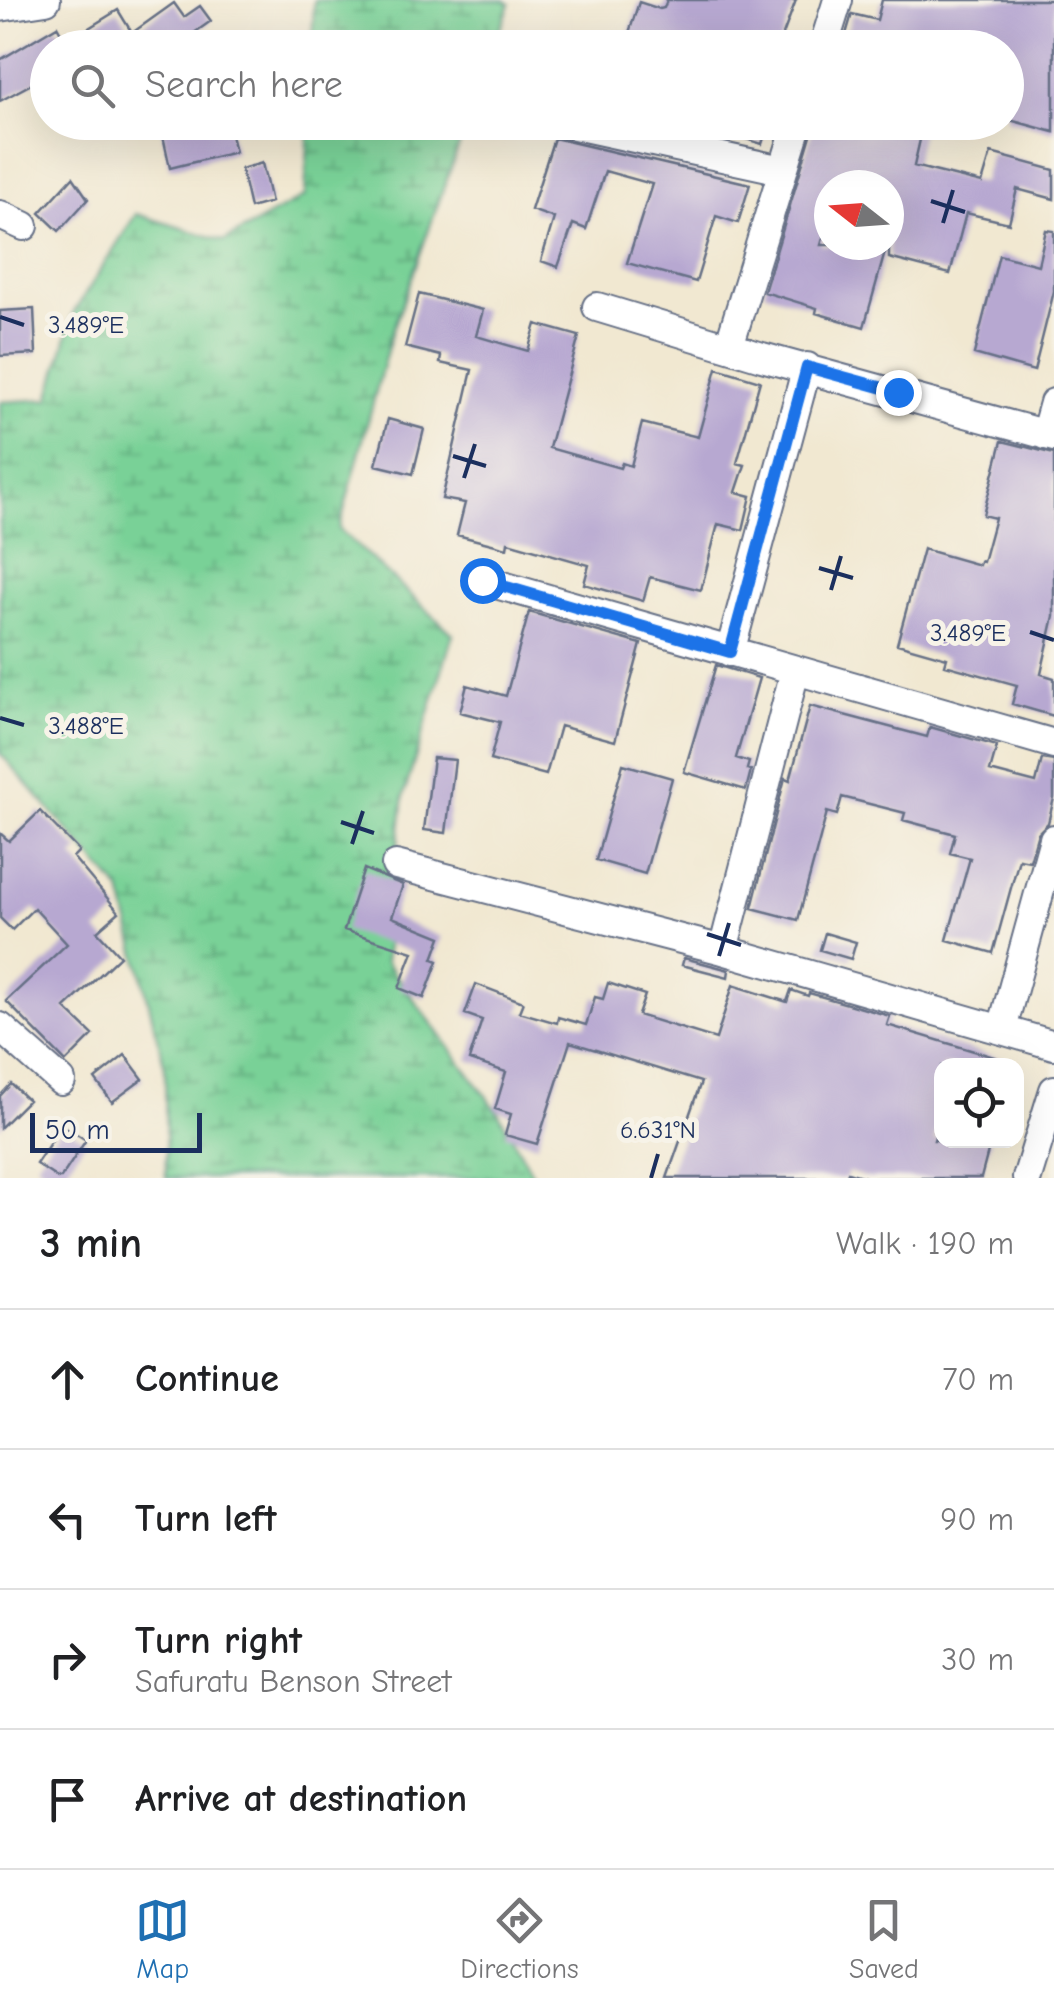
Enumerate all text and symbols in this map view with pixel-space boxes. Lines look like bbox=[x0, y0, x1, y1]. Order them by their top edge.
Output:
search box bbox=[30, 30, 1024, 140]
icon: search bbox=[65, 58, 120, 113]
text: Search here bbox=[145, 63, 343, 107]
north arrow bbox=[814, 170, 904, 260]
text: 3.489°E bbox=[48, 310, 124, 339]
route end bbox=[876, 370, 922, 416]
route start bbox=[460, 558, 506, 604]
text: 3.489°E bbox=[930, 618, 1006, 647]
text: 3.488°E bbox=[48, 711, 124, 740]
map controls bbox=[934, 1058, 1024, 1148]
button: locate bbox=[934, 1058, 1024, 1148]
scale bar bbox=[30, 1108, 202, 1152]
text: 50 m bbox=[45, 1114, 110, 1146]
text: 6.631°N bbox=[620, 1115, 696, 1144]
text: 3 min bbox=[40, 1219, 142, 1268]
text: Walk · 190 m bbox=[836, 1225, 1014, 1262]
icon: ahead bbox=[40, 1352, 95, 1407]
text: Continue bbox=[135, 1357, 279, 1401]
text: 70 m bbox=[942, 1361, 1014, 1398]
icon: left bbox=[40, 1492, 95, 1547]
text: Turn left bbox=[135, 1497, 276, 1541]
text: 90 m bbox=[940, 1501, 1014, 1538]
text: Turn right bbox=[135, 1619, 302, 1663]
icon: right bbox=[40, 1632, 95, 1687]
text: 30 m bbox=[941, 1641, 1014, 1678]
text: Safuratu Benson Street bbox=[135, 1663, 451, 1700]
icon: arrive bbox=[40, 1772, 95, 1827]
text: Arrive at destination bbox=[135, 1777, 467, 1821]
tab: Map bbox=[135, 1893, 190, 1985]
tab: Directions bbox=[460, 1893, 579, 1985]
tab: Saved bbox=[849, 1893, 919, 1985]

